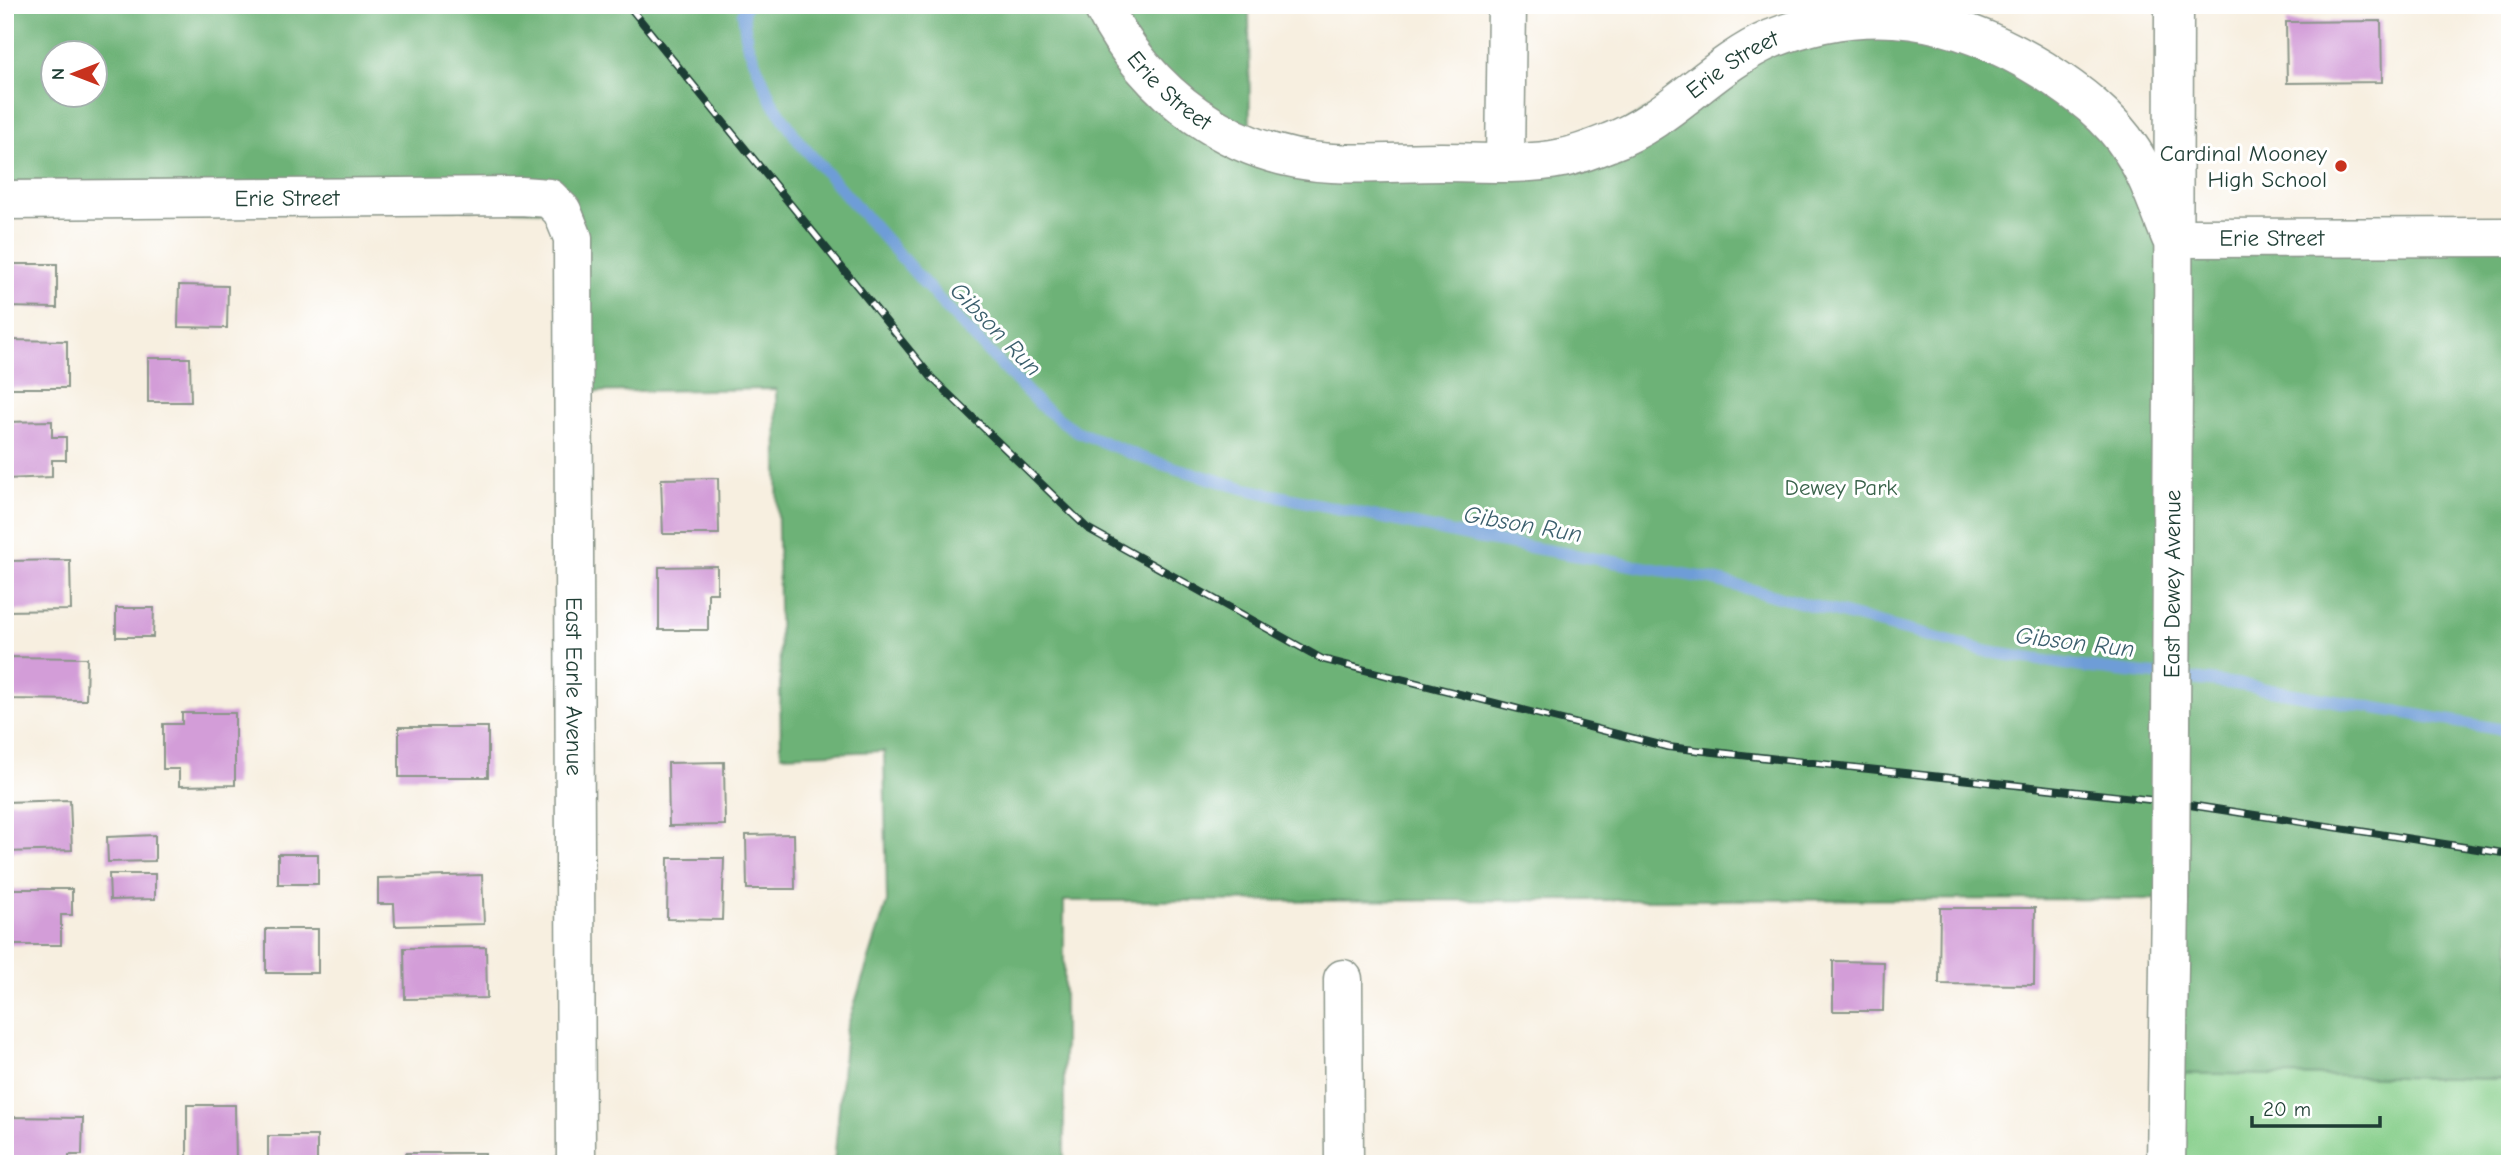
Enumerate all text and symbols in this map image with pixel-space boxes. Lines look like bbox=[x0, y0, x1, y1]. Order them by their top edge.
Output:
street label: Erie Street bbox=[1681, 24, 1783, 104]
north arrow bbox=[38, 38, 108, 108]
street label: Erie Street bbox=[1122, 45, 1218, 137]
text: N bbox=[47, 68, 69, 80]
place label: Cardinal Mooney High School bbox=[2160, 140, 2328, 193]
marker: Cardinal Mooney High School bbox=[2333, 158, 2349, 174]
street label: Erie Street bbox=[234, 184, 341, 212]
street label: Erie Street bbox=[2219, 224, 2326, 251]
water label: Gibson Run bbox=[944, 276, 1048, 382]
park label: Dewey Park bbox=[1785, 474, 1897, 501]
street label: East Dewey Avenue bbox=[2158, 490, 2186, 678]
water label: Gibson Run bbox=[1462, 500, 1584, 548]
street label: East Earle Avenue bbox=[561, 597, 588, 776]
water label: Gibson Run bbox=[2014, 621, 2136, 663]
scale bar bbox=[2252, 1085, 2380, 1129]
text: 20 m bbox=[2263, 1097, 2311, 1121]

